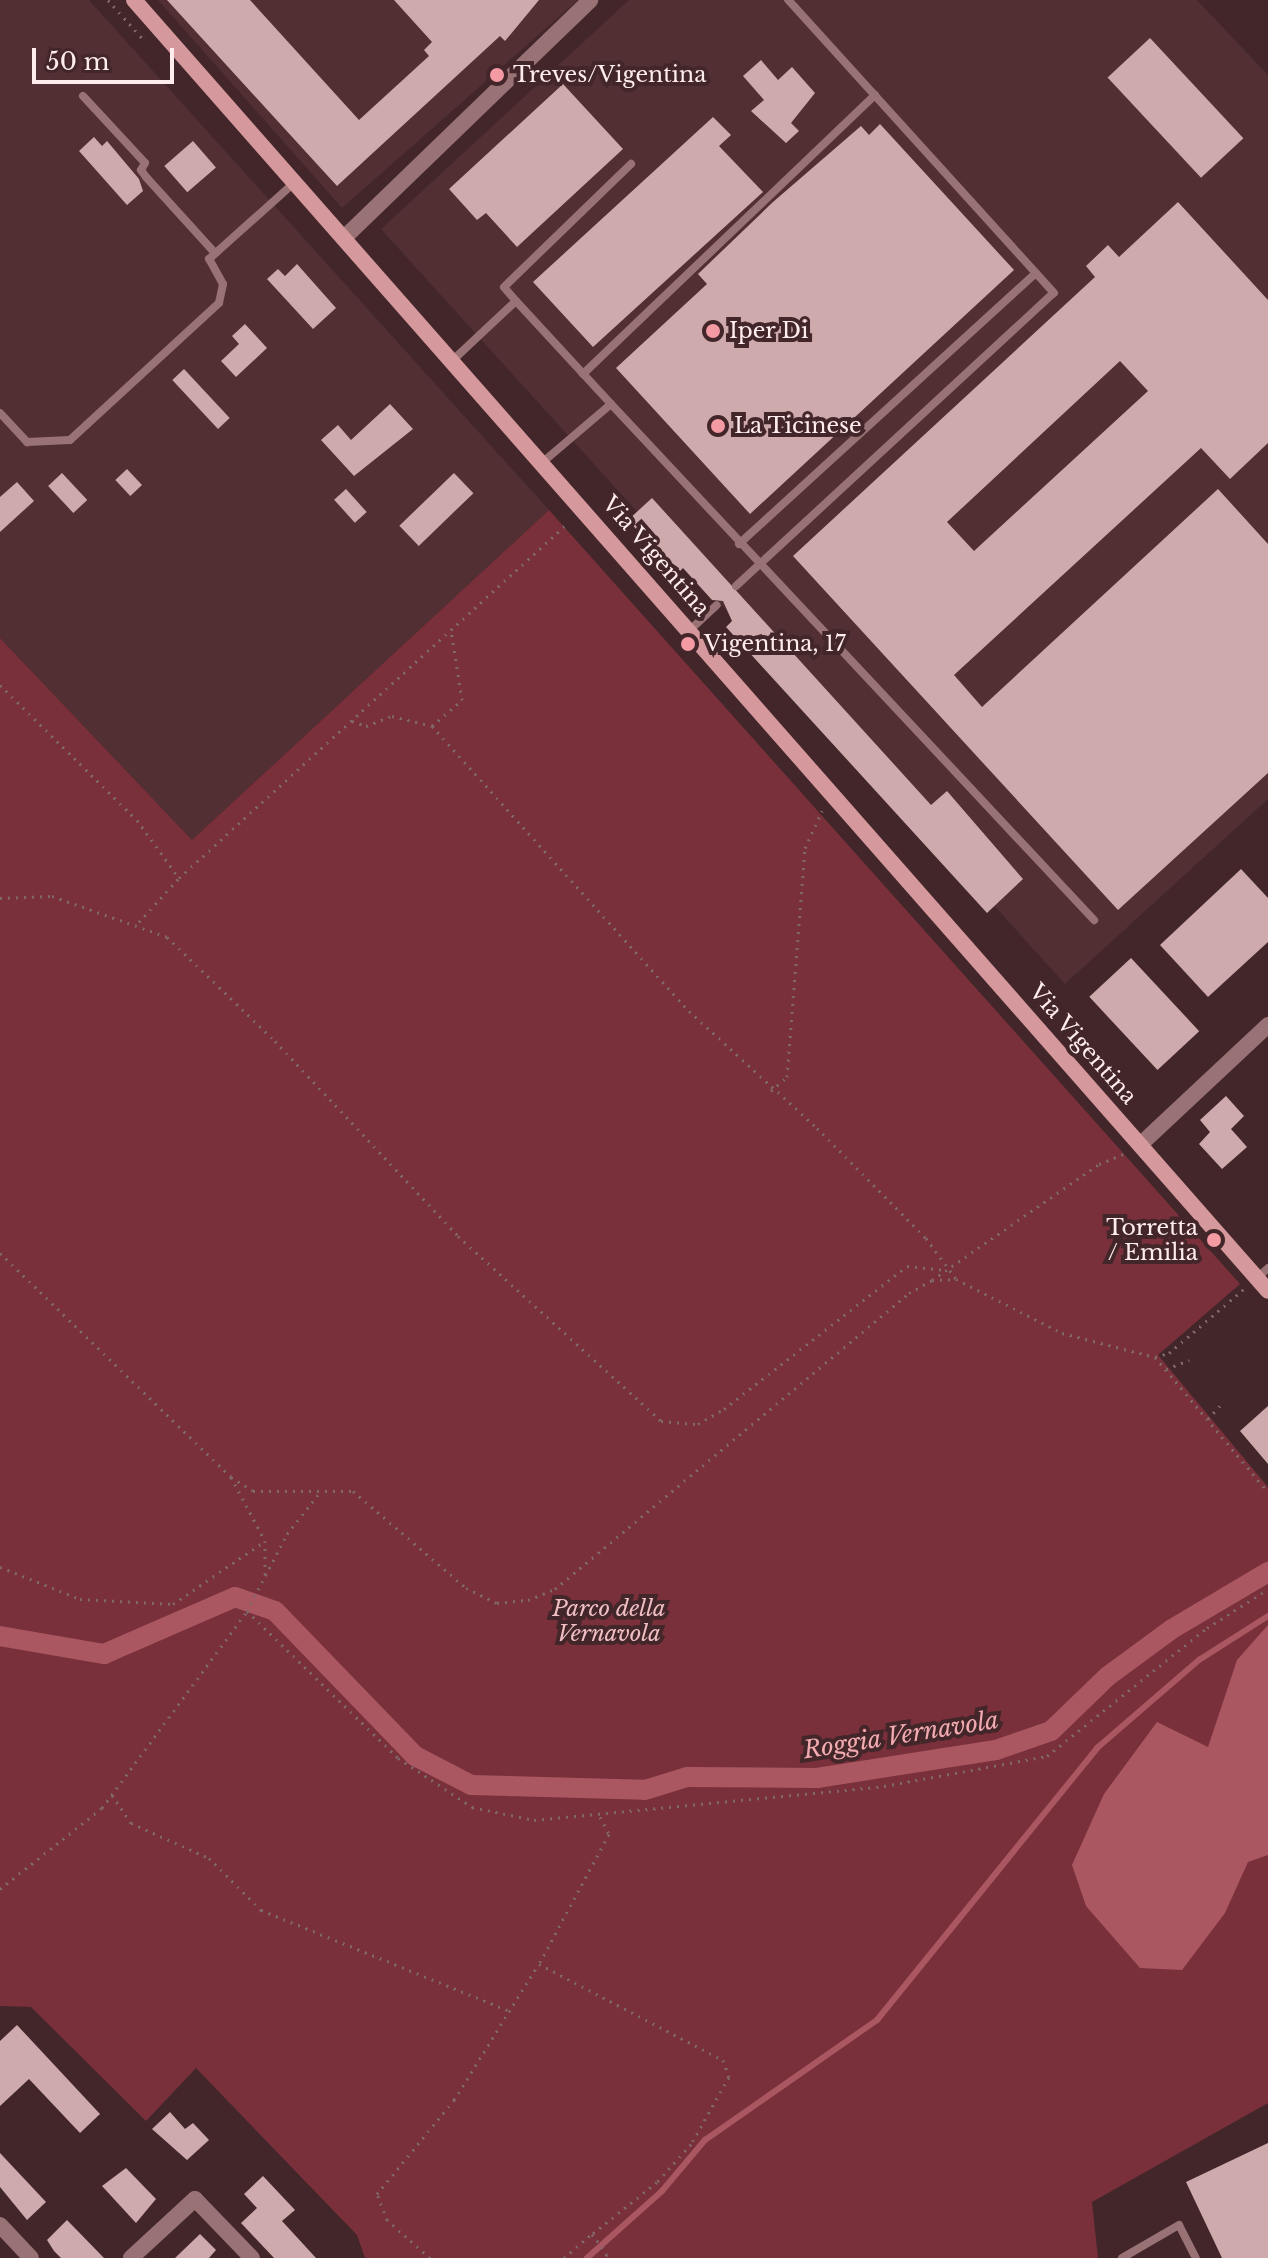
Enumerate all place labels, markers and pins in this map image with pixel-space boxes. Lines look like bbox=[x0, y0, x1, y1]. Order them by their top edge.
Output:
place label: Treves/Vigentina bbox=[513, 62, 706, 88]
marker: Treves/Vigentina bbox=[488, 66, 506, 84]
place label: Iper Di bbox=[729, 318, 809, 344]
marker: Iper Di bbox=[704, 322, 722, 340]
place label: La Ticinese bbox=[734, 413, 863, 439]
marker: La Ticinese bbox=[709, 417, 727, 435]
place label: Vigentina, 17 bbox=[704, 631, 846, 657]
marker: Vigentina, 17 bbox=[679, 635, 697, 653]
place label: Torretta / Emilia bbox=[1106, 1214, 1198, 1266]
marker: Torretta / Emilia bbox=[1205, 1231, 1223, 1249]

